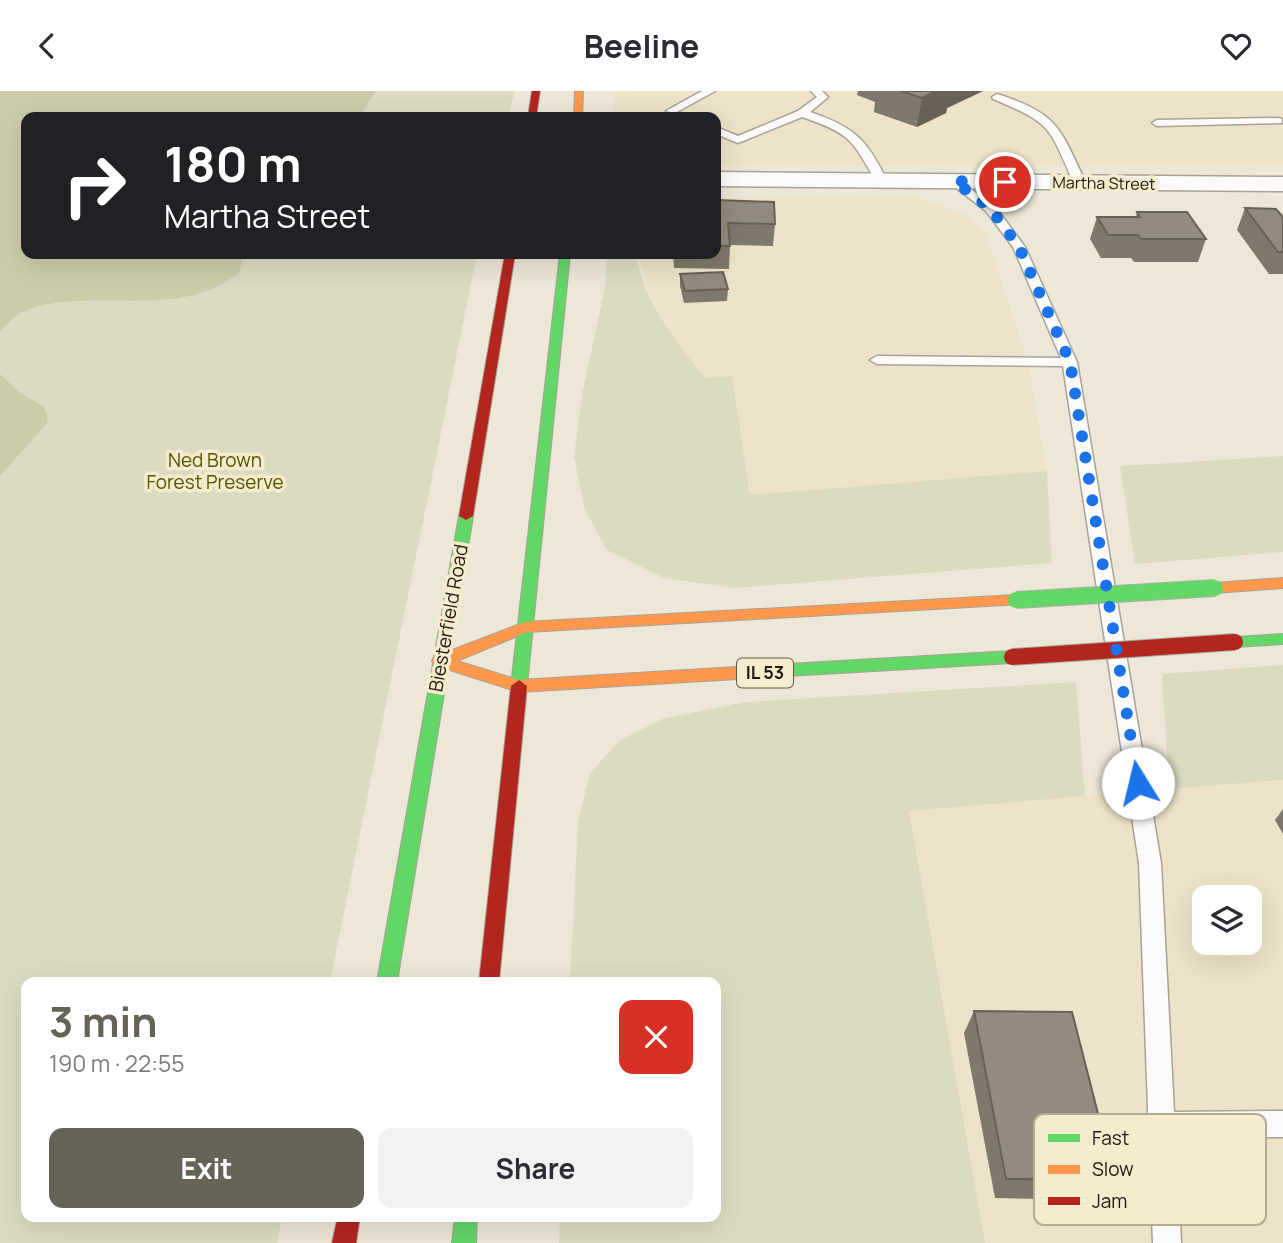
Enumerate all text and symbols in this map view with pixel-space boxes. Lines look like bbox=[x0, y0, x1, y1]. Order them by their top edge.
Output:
text: Beeline bbox=[584, 24, 699, 68]
icon: back bbox=[28, 27, 66, 65]
icon: heart bbox=[1217, 27, 1255, 65]
text: 180 m bbox=[164, 130, 302, 197]
icon: right bbox=[49, 140, 140, 231]
pin bbox=[975, 152, 1035, 212]
icon: arrive bbox=[986, 163, 1024, 201]
street label: Martha Street bbox=[1052, 171, 1156, 195]
text: Martha Street bbox=[164, 194, 370, 238]
park label: Ned Brown Forest Preserve bbox=[146, 447, 284, 495]
street label: Biesterfield Road bbox=[422, 542, 474, 694]
road number: IL 53 bbox=[737, 659, 793, 687]
position arrow bbox=[1101, 746, 1175, 820]
map controls bbox=[1192, 885, 1262, 955]
button: layers bbox=[1192, 885, 1262, 955]
text: 3 min bbox=[49, 992, 158, 1050]
button: close bbox=[619, 1000, 693, 1074]
text: 190 m · 22:55 bbox=[49, 1047, 184, 1079]
legend bbox=[1034, 1114, 1266, 1225]
text: Fast bbox=[1092, 1125, 1129, 1151]
button: Exit bbox=[49, 1128, 364, 1208]
button: Share bbox=[378, 1128, 693, 1208]
text: Slow bbox=[1092, 1156, 1134, 1182]
text: Jam bbox=[1092, 1188, 1127, 1214]

